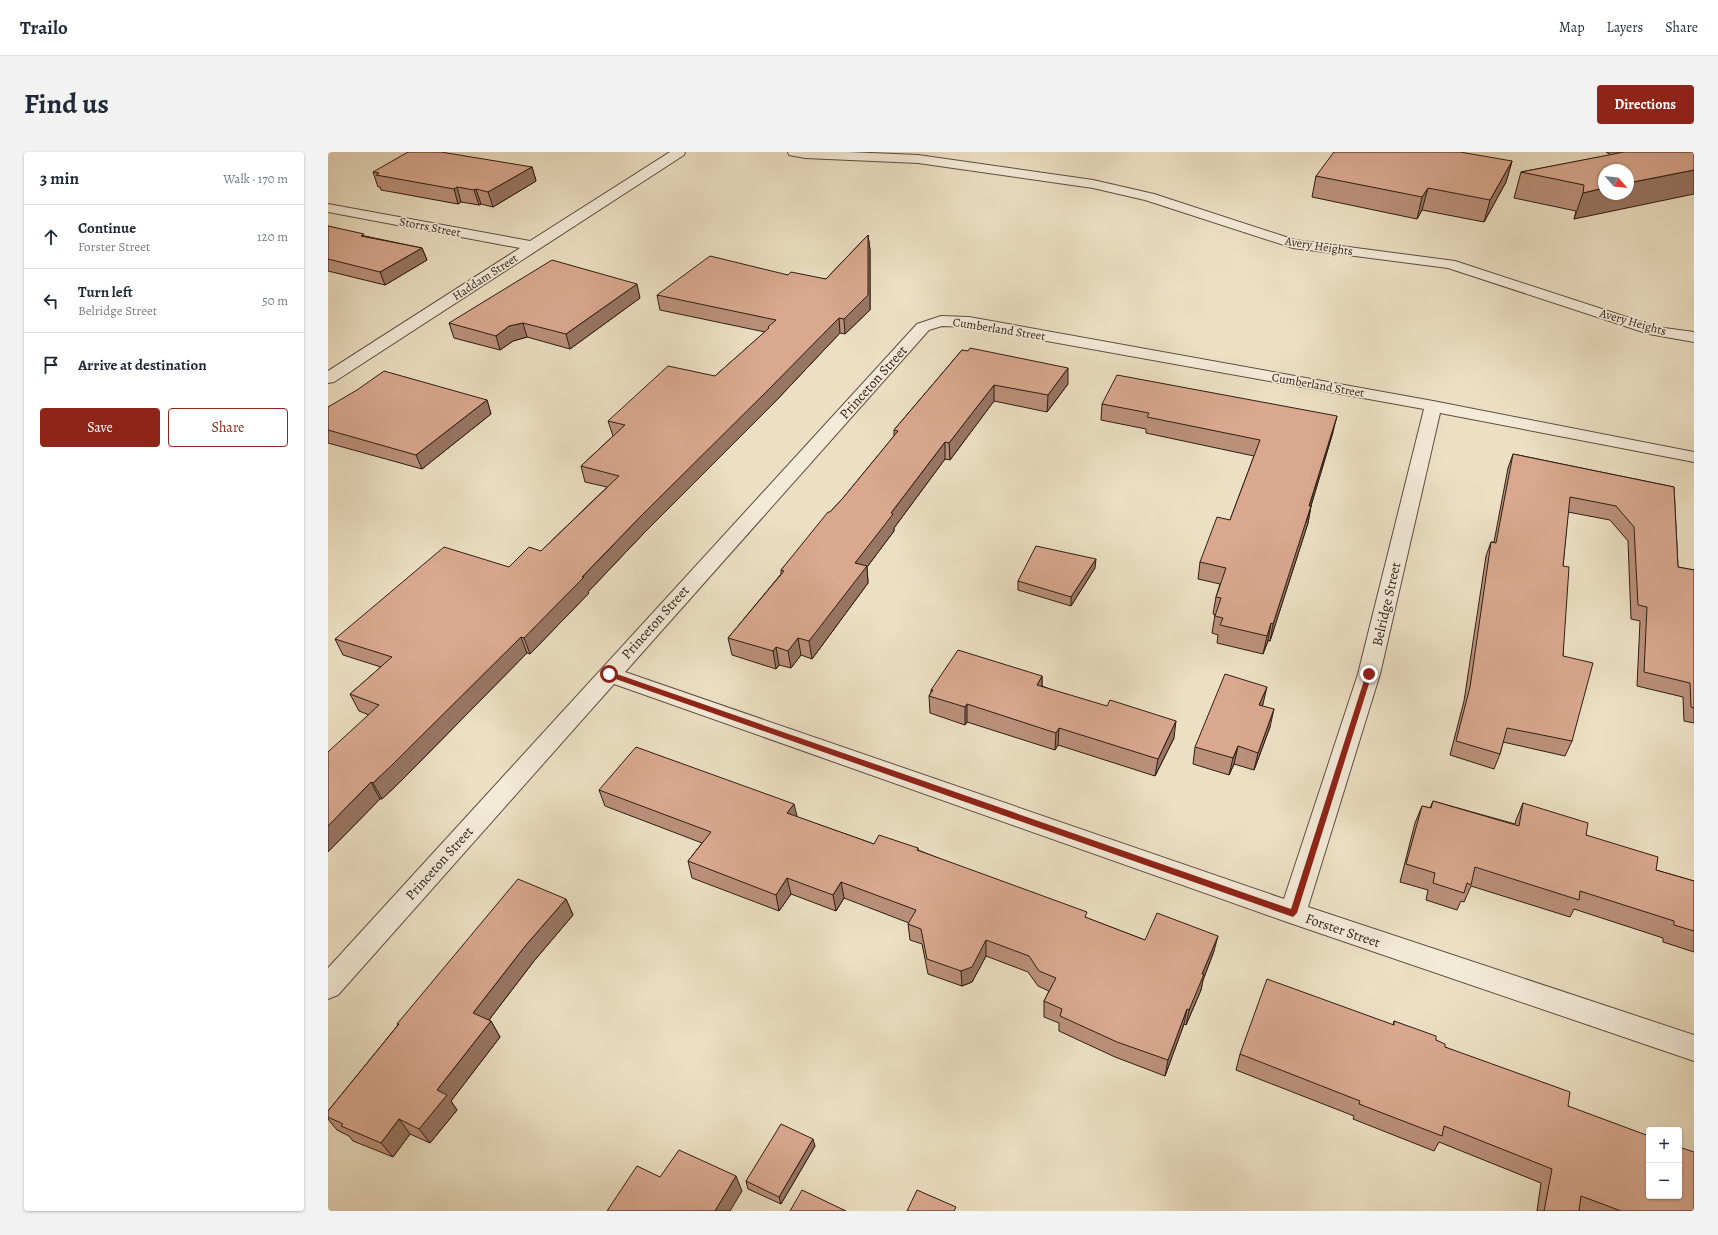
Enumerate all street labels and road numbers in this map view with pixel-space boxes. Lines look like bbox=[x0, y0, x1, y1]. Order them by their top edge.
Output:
street label: Storrs Street bbox=[398, 213, 462, 241]
street label: Avery Heights bbox=[1283, 233, 1354, 259]
street label: Haddam Street bbox=[449, 250, 521, 304]
street label: Avery Heights bbox=[1597, 305, 1668, 339]
street label: Cumberland Street bbox=[952, 314, 1046, 344]
street label: Princeton Street bbox=[835, 341, 912, 423]
street label: Cumberland Street bbox=[1271, 369, 1365, 401]
street label: Belridge Street bbox=[1368, 560, 1405, 648]
street label: Princeton Street bbox=[617, 581, 694, 663]
street label: Princeton Street bbox=[401, 822, 478, 904]
street label: Forster Street bbox=[1303, 909, 1383, 952]

